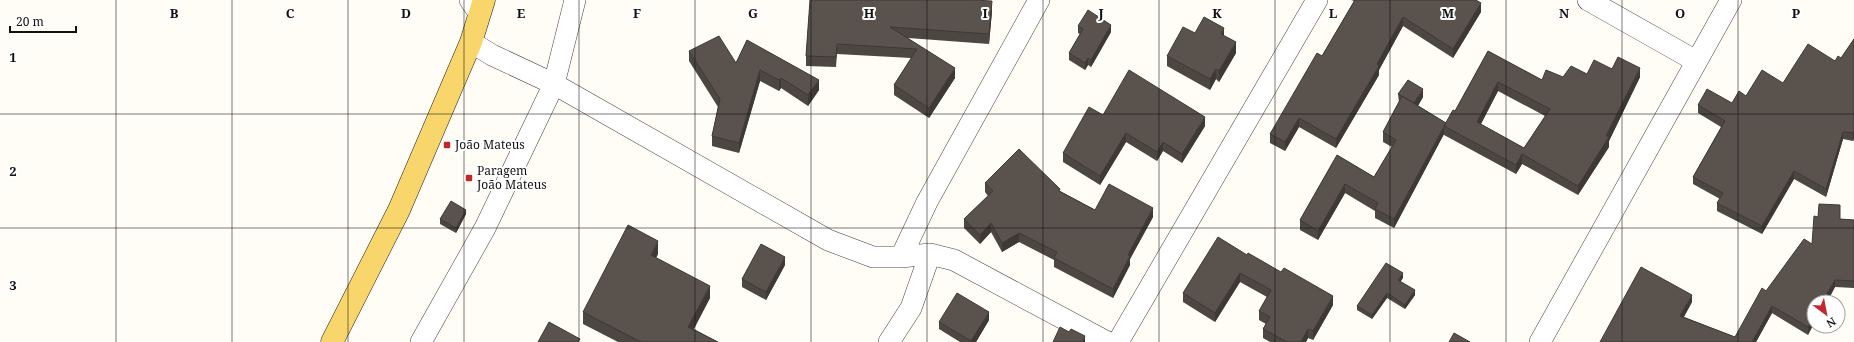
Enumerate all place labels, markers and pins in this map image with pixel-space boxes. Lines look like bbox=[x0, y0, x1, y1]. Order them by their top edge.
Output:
place label: João Mateus bbox=[454, 136, 525, 153]
marker: João Mateus bbox=[442, 140, 452, 150]
place label: Paragem João Mateus bbox=[476, 162, 547, 193]
marker: Paragem João Mateus bbox=[464, 173, 474, 183]

